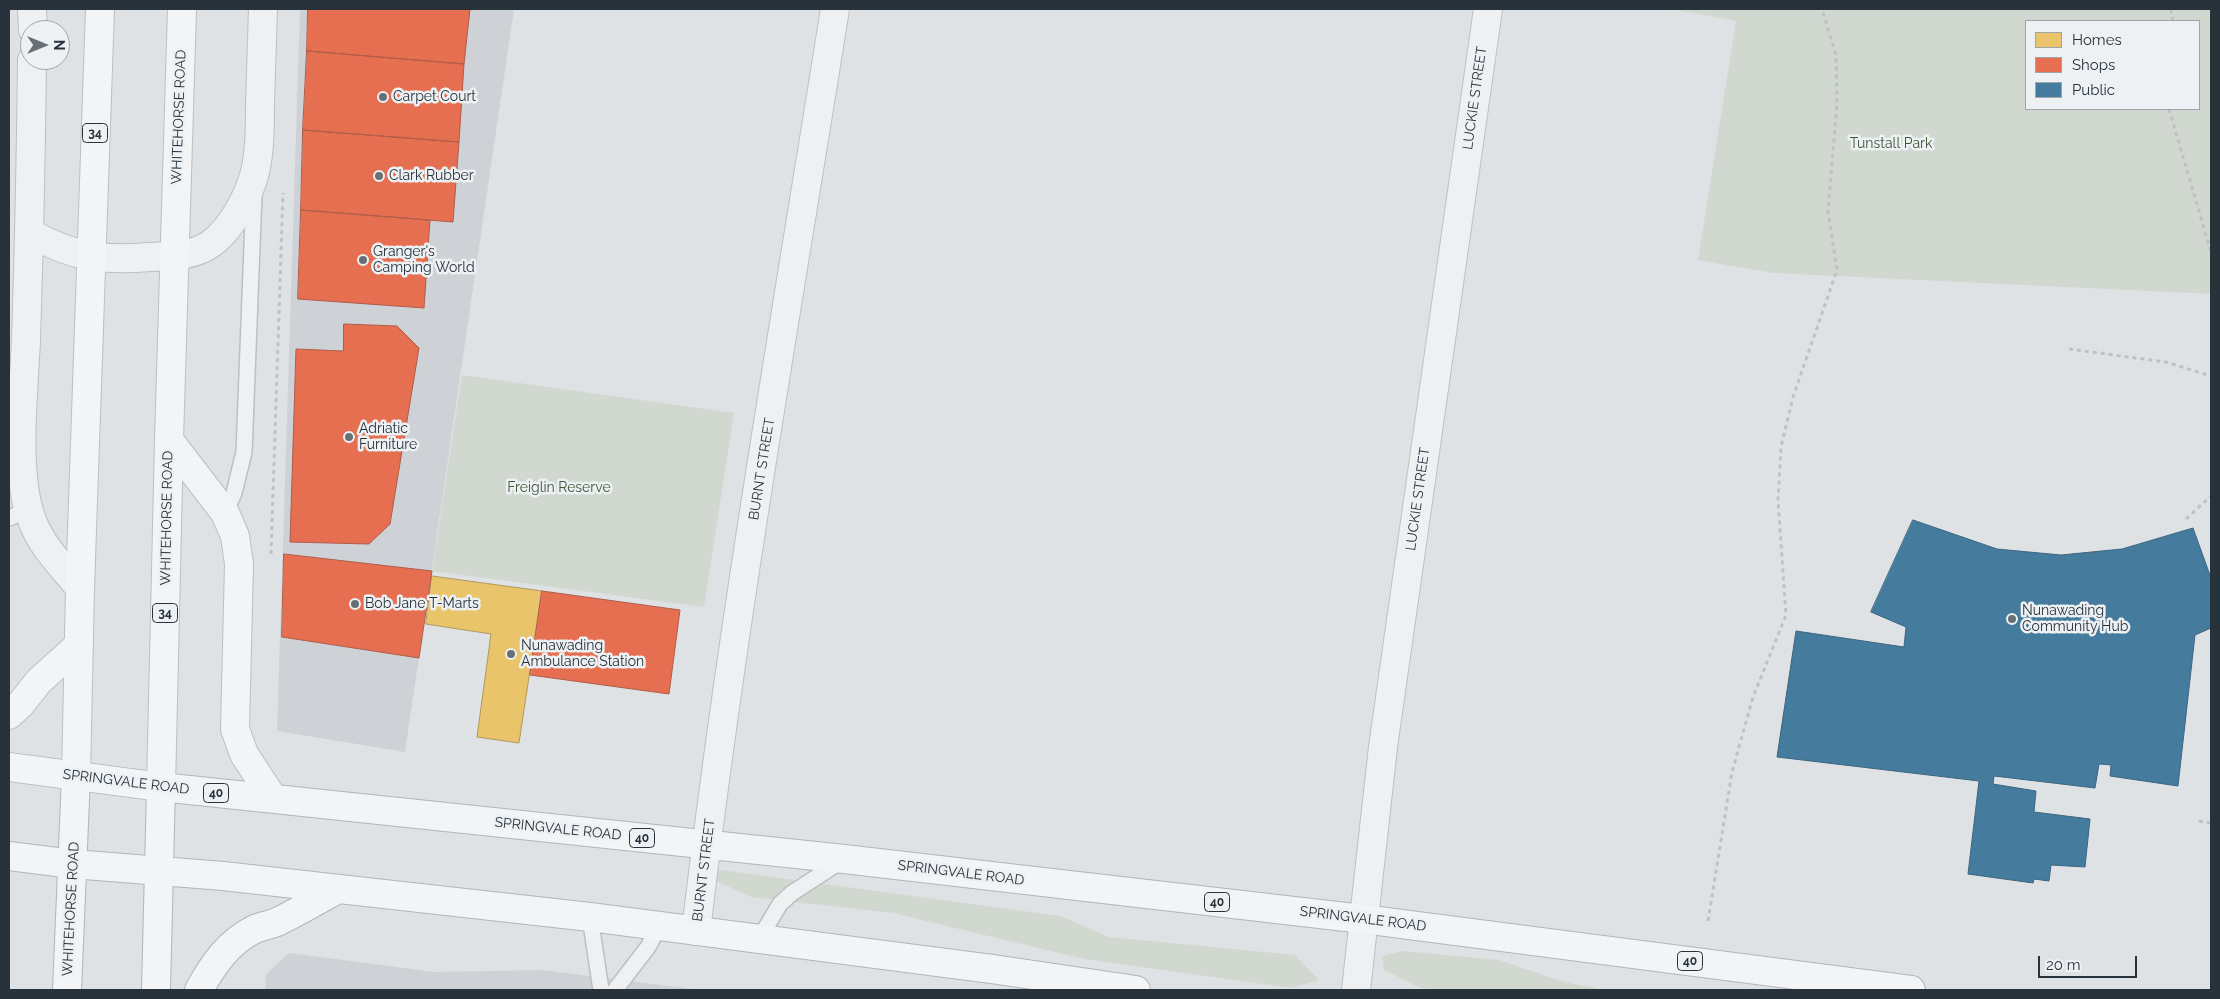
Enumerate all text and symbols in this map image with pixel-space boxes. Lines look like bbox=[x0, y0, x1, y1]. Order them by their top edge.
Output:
north arrow bbox=[20, 20, 70, 70]
legend bbox=[2025, 20, 2200, 110]
text: Homes bbox=[2072, 31, 2122, 49]
text: N bbox=[51, 40, 67, 50]
street label: LUCKIE STREET bbox=[1459, 45, 1491, 151]
street label: WHITEHORSE ROAD bbox=[168, 49, 190, 185]
text: Shops bbox=[2072, 56, 2115, 74]
text: Public bbox=[2072, 81, 2115, 99]
place label: Carpet Court bbox=[393, 89, 476, 105]
marker: Carpet Court bbox=[377, 91, 389, 103]
road number: 34 bbox=[82, 124, 108, 142]
park label: Tunstall Park bbox=[1850, 136, 1932, 152]
place label: Clark Rubber bbox=[389, 168, 474, 184]
marker: Clark Rubber bbox=[373, 170, 385, 182]
place label: Granger's Camping World bbox=[373, 244, 475, 276]
marker: Granger's Camping World bbox=[357, 254, 369, 266]
street label: BURNT STREET bbox=[746, 416, 778, 522]
place label: Adriatic Furniture bbox=[359, 421, 417, 454]
marker: Adriatic Furniture bbox=[343, 431, 355, 443]
street label: LUCKIE STREET bbox=[1402, 446, 1434, 552]
street label: WHITEHORSE ROAD bbox=[157, 450, 177, 586]
park label: Freiglin Reserve bbox=[507, 480, 611, 496]
place label: Bob Jane T-Marts bbox=[365, 596, 479, 612]
marker: Bob Jane T-Marts bbox=[349, 598, 361, 610]
place label: Nunawading Community Hub bbox=[2022, 603, 2128, 636]
road number: 34 bbox=[152, 604, 178, 622]
marker: Nunawading Community Hub bbox=[2006, 613, 2018, 625]
place label: Nunawading Ambulance Station bbox=[521, 638, 644, 670]
marker: Nunawading Ambulance Station bbox=[505, 648, 517, 660]
street label: SPRINGVALE ROAD bbox=[62, 766, 190, 798]
road number: 40 bbox=[204, 784, 228, 802]
street label: SPRINGVALE ROAD bbox=[494, 814, 622, 844]
street label: BURNT STREET bbox=[689, 818, 719, 922]
road number: 40 bbox=[630, 828, 654, 848]
street label: WHITEHORSE ROAD bbox=[59, 841, 83, 977]
street label: SPRINGVALE ROAD bbox=[897, 857, 1025, 889]
road number: 40 bbox=[1204, 892, 1230, 912]
street label: SPRINGVALE ROAD bbox=[1299, 903, 1427, 935]
scale bar bbox=[2040, 946, 2139, 978]
road number: 40 bbox=[1678, 951, 1702, 970]
text: 20 m bbox=[2046, 956, 2081, 974]

